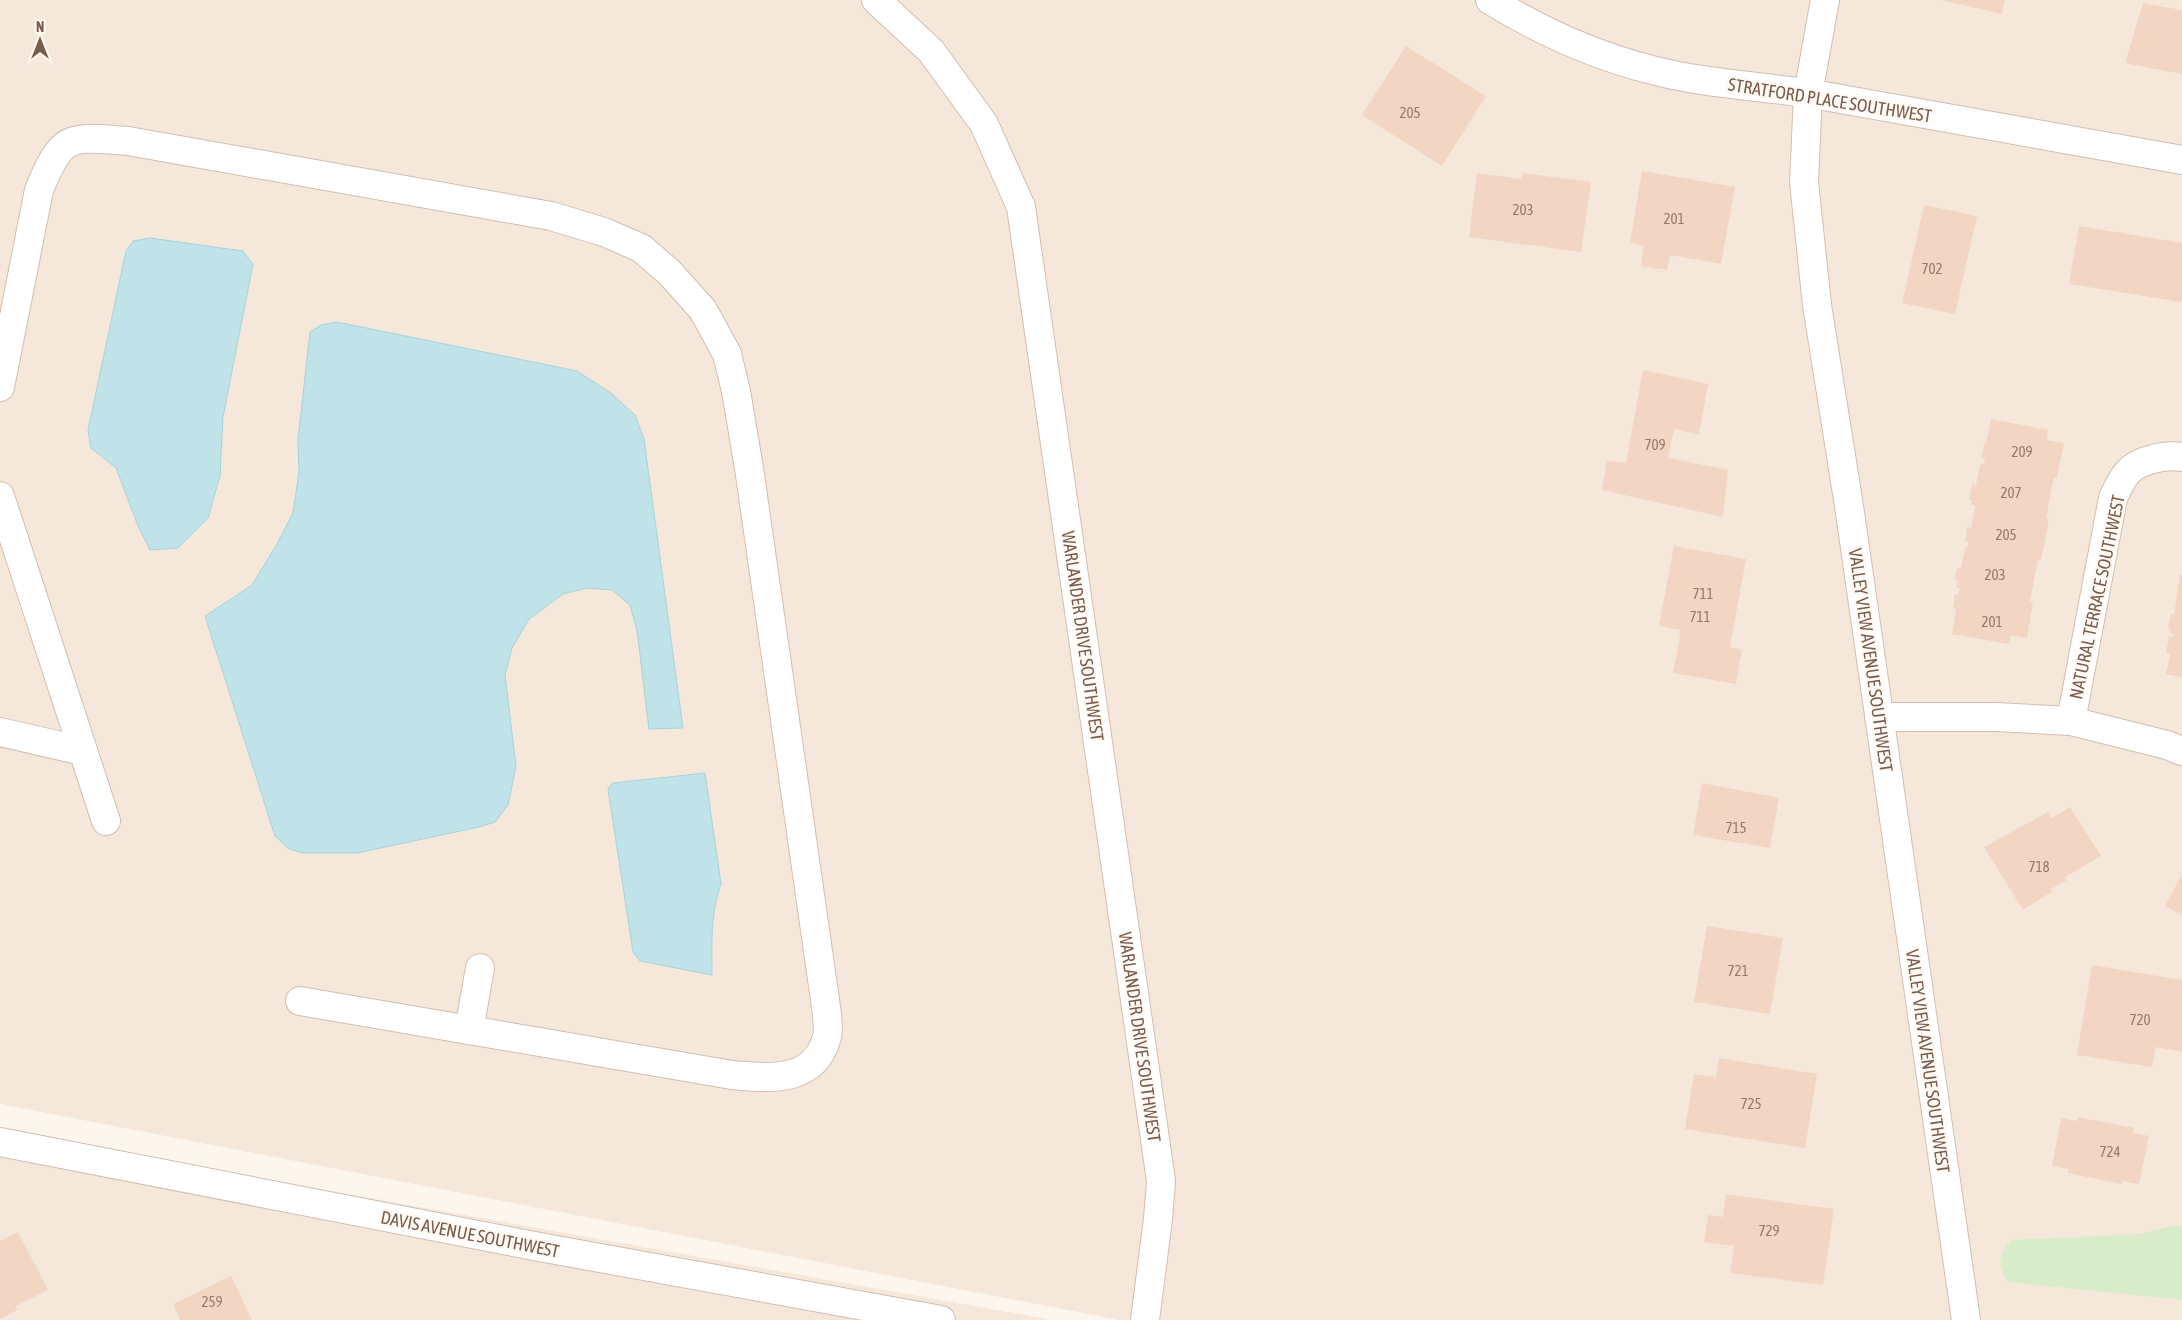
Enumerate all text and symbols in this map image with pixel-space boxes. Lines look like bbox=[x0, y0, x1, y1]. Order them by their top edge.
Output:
north arrow bbox=[15, 15, 65, 65]
text: N bbox=[36, 19, 44, 35]
street label: STRATFORD PLACE SOUTHWEST bbox=[1727, 74, 1933, 126]
house number: 205 bbox=[1399, 104, 1421, 121]
house number: 203 bbox=[1512, 201, 1534, 218]
house number: 201 bbox=[1663, 210, 1685, 227]
house number: 702 bbox=[1921, 260, 1943, 277]
house number: 709 bbox=[1644, 436, 1666, 453]
house number: 209 bbox=[2011, 443, 2033, 460]
house number: 207 bbox=[2000, 484, 2022, 501]
street label: NATURAL TERRACE SOUTHWEST bbox=[2065, 493, 2129, 701]
house number: 205 bbox=[1995, 526, 2017, 543]
street label: WARLANDER DRIVE SOUTHWEST bbox=[1058, 530, 1108, 743]
street label: VALLEY VIEW AVENUE SOUTHWEST bbox=[1845, 547, 1897, 773]
house number: 203 bbox=[1984, 566, 2006, 583]
house number: 711 bbox=[1692, 585, 1714, 602]
house number: 711 bbox=[1689, 608, 1711, 625]
house number: 201 bbox=[1981, 613, 2003, 630]
house number: 715 bbox=[1725, 819, 1747, 836]
house number: 718 bbox=[2028, 858, 2050, 875]
street label: WARLANDER DRIVE SOUTHWEST bbox=[1115, 931, 1165, 1144]
street label: VALLEY VIEW AVENUE SOUTHWEST bbox=[1902, 948, 1954, 1174]
house number: 721 bbox=[1727, 962, 1749, 979]
house number: 720 bbox=[2129, 1011, 2151, 1028]
house number: 725 bbox=[1740, 1095, 1762, 1112]
house number: 724 bbox=[2099, 1143, 2121, 1160]
street label: DAVIS AVENUE SOUTHWEST bbox=[379, 1206, 561, 1262]
house number: 729 bbox=[1758, 1222, 1780, 1239]
house number: 259 bbox=[201, 1293, 223, 1310]

